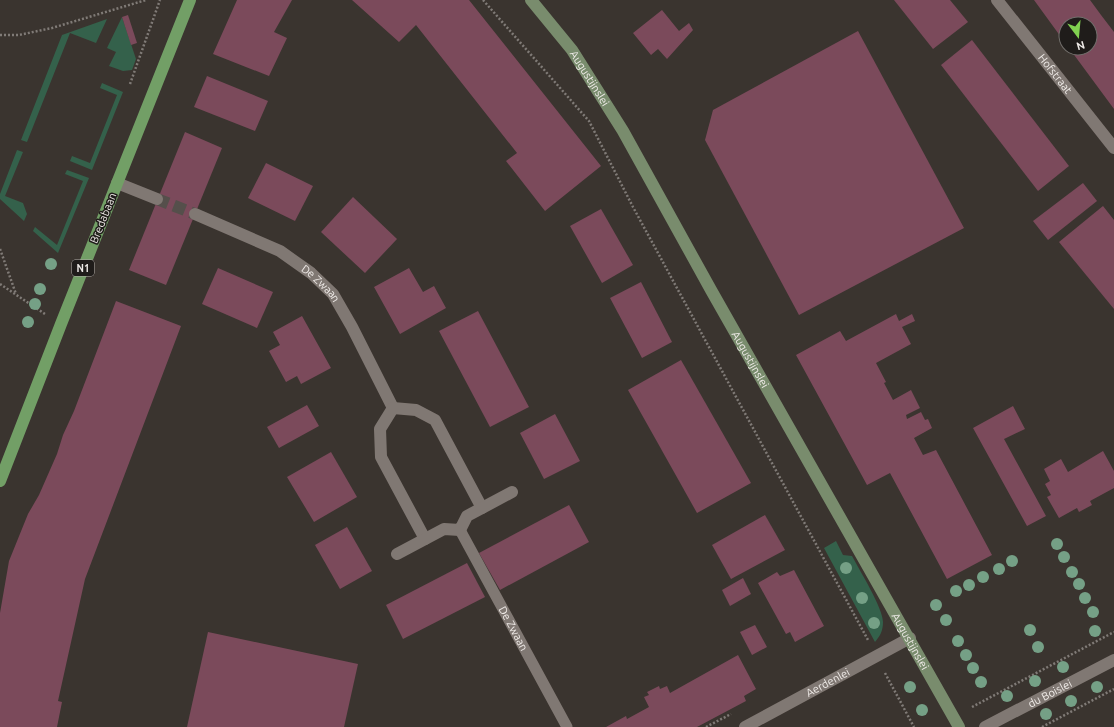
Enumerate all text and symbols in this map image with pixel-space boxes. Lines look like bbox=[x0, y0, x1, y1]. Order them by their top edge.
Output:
north arrow bbox=[1058, 16, 1098, 56]
text: N bbox=[1075, 39, 1086, 53]
street label: Augustijnslei bbox=[568, 48, 612, 108]
street label: Hofstraat bbox=[1036, 51, 1075, 97]
street label: Bredabaan bbox=[87, 191, 119, 245]
road number: N1 bbox=[72, 260, 94, 276]
street label: De Zwaan bbox=[299, 262, 342, 304]
street label: Augustijnslei bbox=[730, 329, 771, 390]
street label: De Zwaan bbox=[497, 604, 530, 653]
street label: Augustijnslei bbox=[890, 611, 931, 672]
street label: Aerdenlei bbox=[804, 666, 852, 699]
street label: du Boislei bbox=[1026, 677, 1074, 710]

